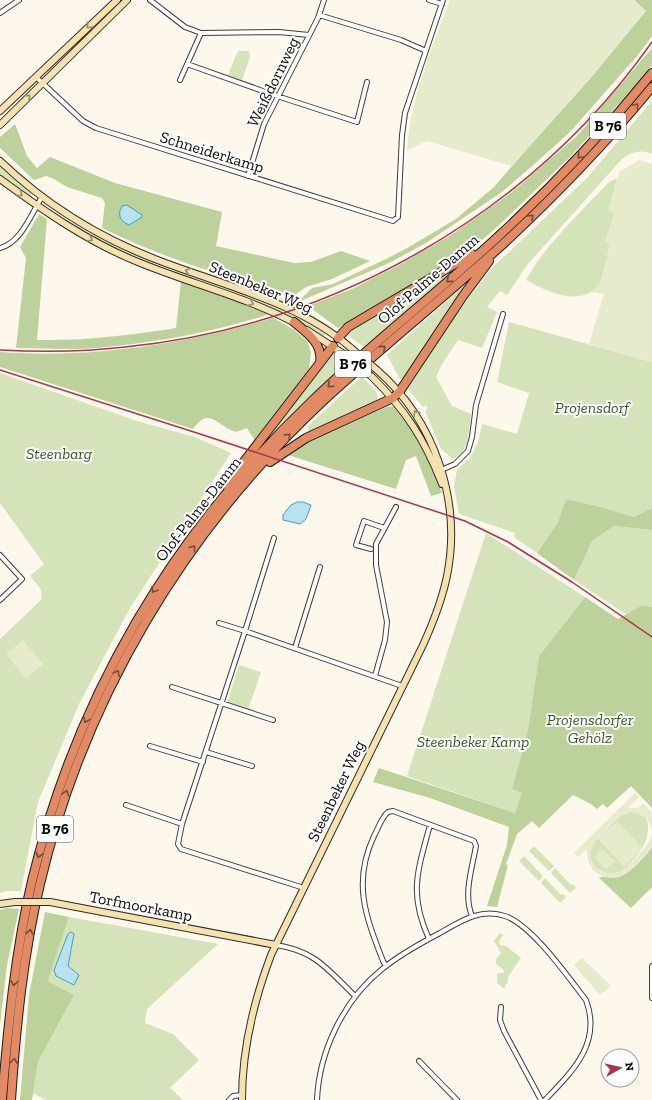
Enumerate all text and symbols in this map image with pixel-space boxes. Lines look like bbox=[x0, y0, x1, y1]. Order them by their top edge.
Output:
one-way arrow bbox=[86, 21, 94, 29]
street label: Weißdornweg bbox=[243, 34, 303, 130]
one-way arrow bbox=[23, 94, 31, 102]
one-way arrow bbox=[631, 104, 638, 111]
road number: B 76 bbox=[590, 113, 626, 139]
street label: Schneiderkamp bbox=[158, 127, 266, 177]
one-way arrow bbox=[578, 151, 585, 159]
one-way arrow bbox=[16, 189, 23, 197]
one-way arrow bbox=[526, 214, 534, 222]
street label: Olof-Palme-Damm bbox=[374, 230, 483, 328]
one-way arrow bbox=[86, 235, 93, 242]
street label: Steenbeker Weg bbox=[206, 257, 316, 317]
one-way arrow bbox=[184, 267, 191, 275]
one-way arrow bbox=[446, 276, 453, 283]
one-way arrow bbox=[247, 299, 254, 307]
one-way arrow bbox=[379, 346, 386, 353]
road number: B 76 bbox=[335, 351, 371, 377]
one-way arrow bbox=[327, 380, 335, 387]
park label: Projensdorf bbox=[555, 398, 631, 417]
one-way arrow bbox=[413, 410, 420, 417]
one-way arrow bbox=[283, 433, 291, 441]
park label: Steenbarg bbox=[26, 444, 93, 463]
street label: Olof-Palme-Damm bbox=[151, 453, 245, 565]
one-way arrow bbox=[188, 545, 196, 552]
one-way arrow bbox=[152, 586, 159, 593]
one-way arrow bbox=[112, 670, 119, 678]
park label: Projensdorfer Gehölz bbox=[547, 710, 634, 747]
one-way arrow bbox=[83, 715, 91, 723]
park label: Steenbeker Kamp bbox=[417, 732, 529, 751]
street label: Steenbeker Weg bbox=[303, 737, 369, 845]
one-way arrow bbox=[62, 790, 70, 797]
road number: B 76 bbox=[37, 816, 73, 842]
one-way arrow bbox=[35, 852, 43, 859]
street label: Torfmoorkamp bbox=[88, 887, 194, 925]
one-way arrow bbox=[25, 929, 34, 935]
one-way arrow bbox=[10, 980, 19, 986]
north arrow bbox=[600, 1048, 640, 1088]
one-way arrow bbox=[9, 1058, 18, 1064]
text: N bbox=[622, 1062, 637, 1072]

